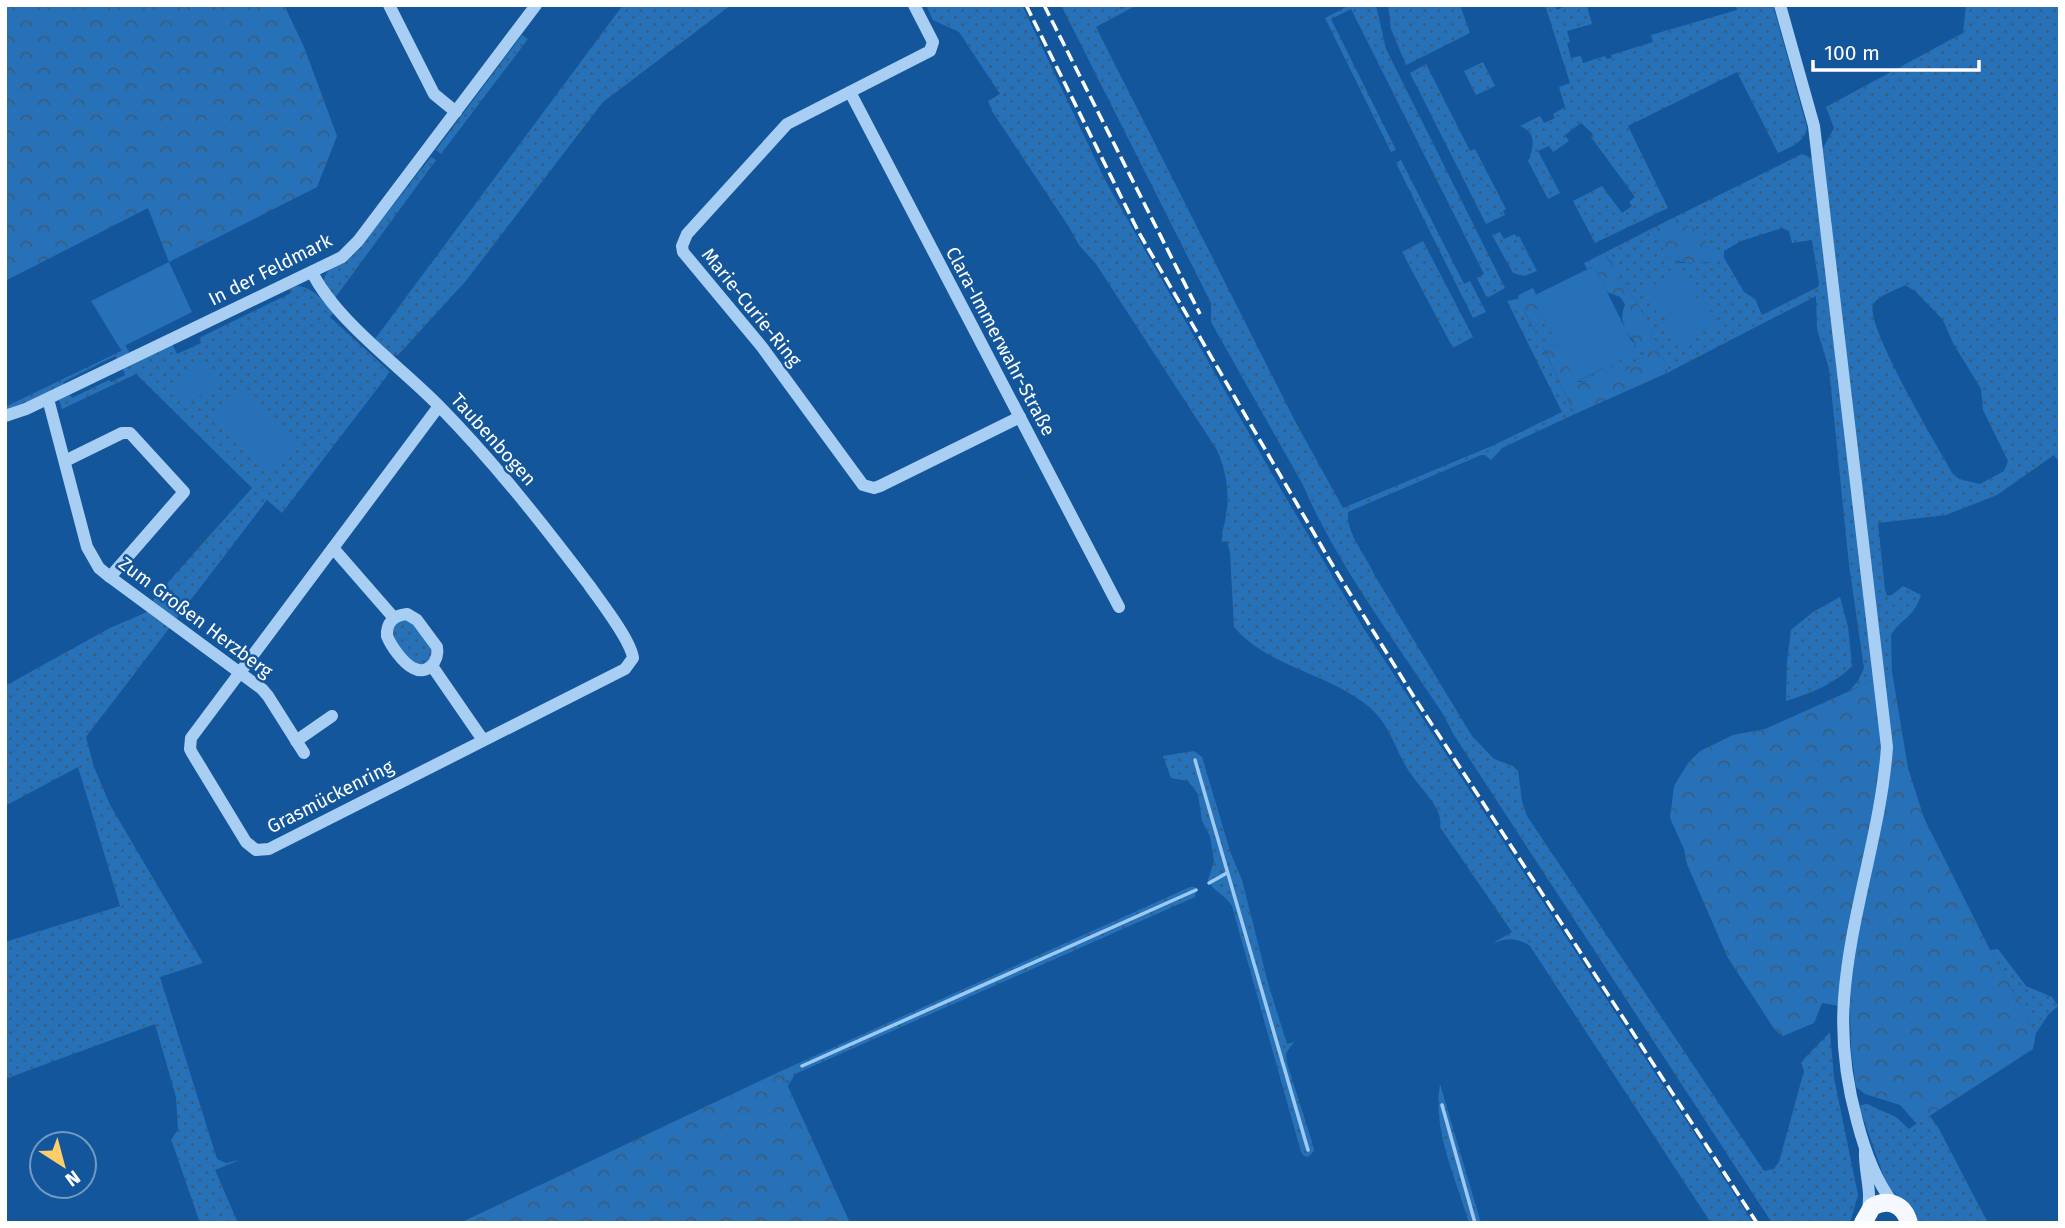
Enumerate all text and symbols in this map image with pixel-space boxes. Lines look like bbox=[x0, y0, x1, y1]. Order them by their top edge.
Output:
scale bar bbox=[1813, 28, 1979, 72]
text: 100 m bbox=[1824, 40, 1880, 66]
street label: In der Feldmark bbox=[205, 228, 336, 310]
street label: Marie-Curie-Ring bbox=[697, 243, 806, 371]
street label: Clara-Immerwahr-Straße bbox=[941, 243, 1060, 440]
street label: Taubenbogen bbox=[446, 388, 541, 490]
street label: Zum Großen Herzberg bbox=[114, 552, 277, 683]
street label: Grasmückenring bbox=[263, 755, 397, 838]
north arrow bbox=[28, 1130, 98, 1200]
text: N bbox=[61, 1165, 85, 1191]

